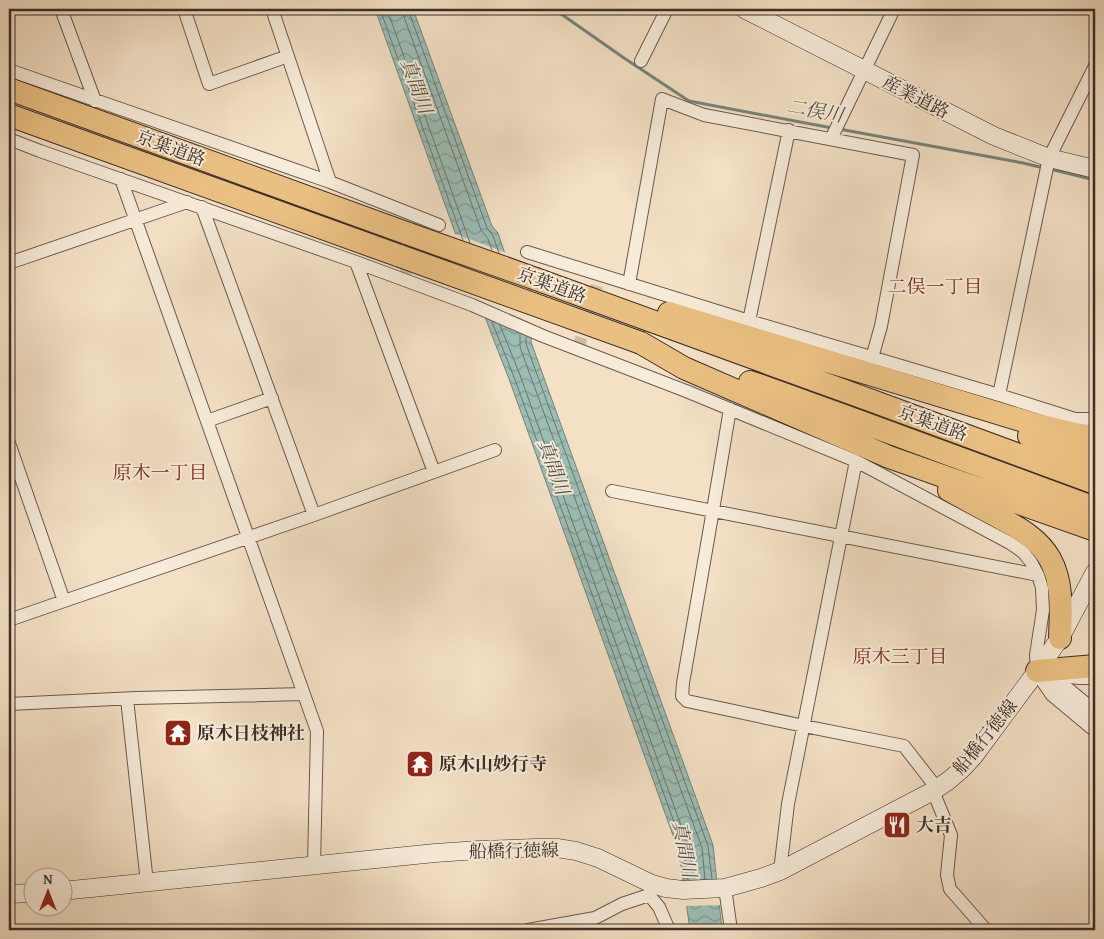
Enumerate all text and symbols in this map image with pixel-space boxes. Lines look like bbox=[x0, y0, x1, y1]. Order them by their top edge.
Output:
water label: 真間川 bbox=[394, 54, 441, 119]
street label: 産業道路 bbox=[878, 68, 954, 125]
water label: 二俣川 bbox=[784, 91, 847, 129]
street label: 京葉道路 bbox=[133, 123, 210, 173]
street label: 京葉道路 bbox=[514, 260, 591, 310]
district label: 二俣一丁目 bbox=[887, 272, 983, 300]
street label: 京葉道路 bbox=[895, 398, 972, 448]
water label: 真間川 bbox=[531, 435, 578, 500]
district label: 原木一丁目 bbox=[112, 458, 208, 486]
district label: 原木三丁目 bbox=[852, 642, 948, 670]
street label: 船橋行徳線 bbox=[946, 693, 1023, 780]
temple icon: 原木日枝神社 bbox=[163, 718, 193, 748]
place label: 原木日枝神社 bbox=[197, 719, 305, 746]
temple icon: 原木山妙行寺 bbox=[405, 749, 435, 779]
place label: 原木山妙行寺 bbox=[439, 750, 547, 777]
restaurant icon: 大吉 bbox=[882, 810, 912, 840]
place label: 大吉 bbox=[916, 811, 952, 838]
water label: 真間川 bbox=[666, 818, 705, 882]
street label: 船橋行徳線 bbox=[469, 836, 559, 865]
north arrow bbox=[22, 866, 72, 916]
text: N bbox=[43, 869, 53, 889]

